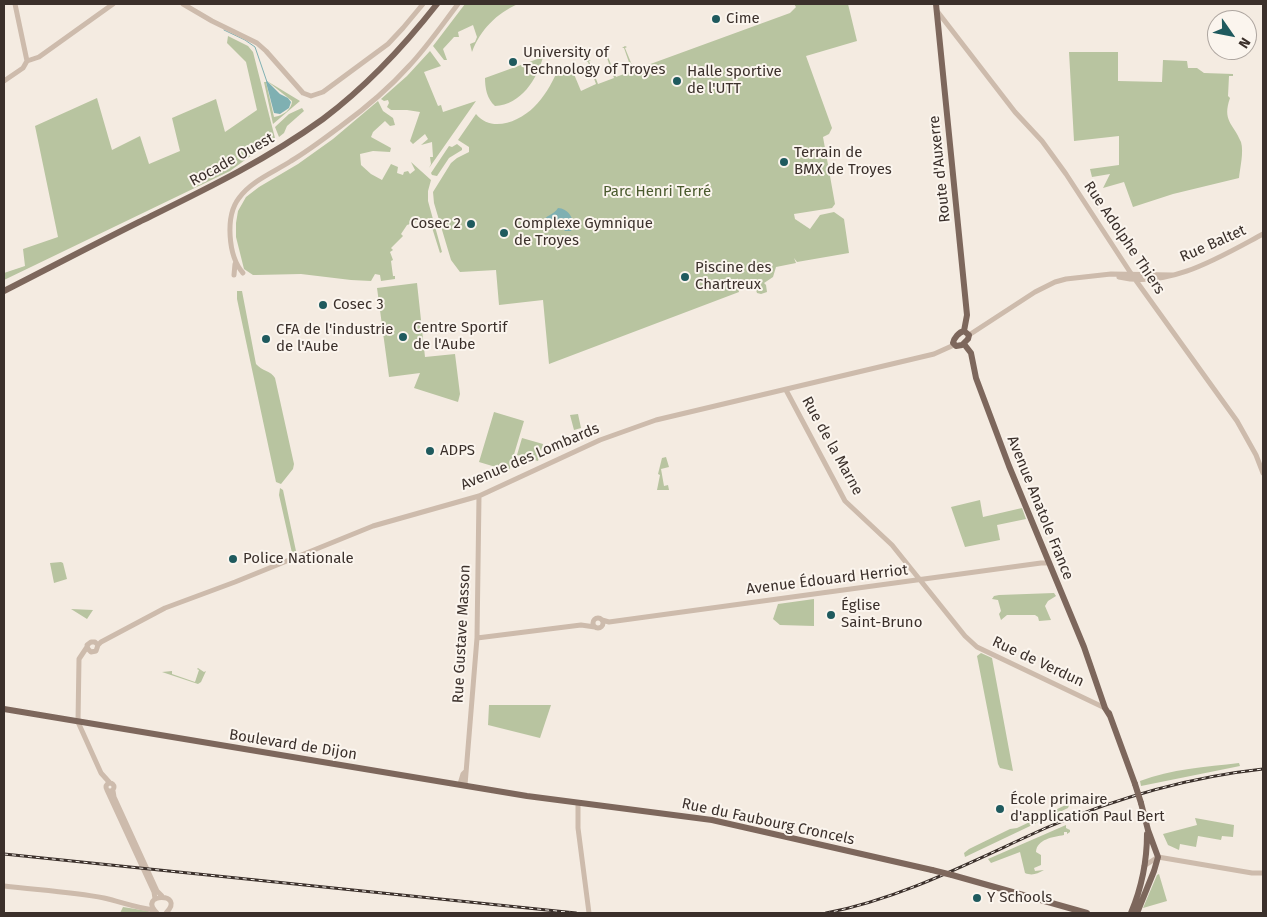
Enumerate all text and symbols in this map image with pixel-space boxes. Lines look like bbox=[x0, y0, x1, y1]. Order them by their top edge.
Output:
place label: Cime bbox=[726, 10, 760, 28]
north arrow bbox=[1207, 10, 1257, 60]
marker: Cime bbox=[710, 13, 722, 25]
text: N bbox=[1235, 34, 1254, 51]
place label: University of Technology of Troyes bbox=[523, 44, 665, 79]
marker: University of Technology of Troyes bbox=[507, 56, 519, 68]
place label: Halle sportive de l'UTT bbox=[687, 63, 782, 98]
marker: Halle sportive de l'UTT bbox=[671, 75, 683, 87]
street label: Route d'Auxerre bbox=[925, 115, 955, 223]
street label: Rocade Ouest bbox=[187, 129, 277, 191]
place label: Terrain de BMX de Troyes bbox=[794, 144, 892, 179]
marker: Terrain de BMX de Troyes bbox=[778, 156, 790, 168]
street label: Rue Adolphe Thiers bbox=[1080, 178, 1168, 298]
park label: Parc Henri Terré bbox=[603, 183, 711, 201]
place label: Cosec 2 bbox=[410, 215, 461, 233]
place label: Complexe Gymnique de Troyes bbox=[514, 215, 653, 250]
marker: Cosec 2 bbox=[465, 218, 477, 230]
street label: Rue Baltet bbox=[1177, 221, 1249, 267]
marker: Complexe Gymnique de Troyes bbox=[498, 227, 510, 239]
place label: Piscine des Chartreux bbox=[695, 259, 771, 294]
marker: Piscine des Chartreux bbox=[679, 271, 691, 283]
place label: Cosec 3 bbox=[333, 296, 384, 314]
marker: Cosec 3 bbox=[317, 299, 329, 311]
place label: Centre Sportif de l'Aube bbox=[413, 319, 507, 354]
place label: CFA de l'industrie de l'Aube bbox=[276, 321, 393, 356]
marker: Centre Sportif de l'Aube bbox=[397, 331, 409, 343]
marker: CFA de l'industrie de l'Aube bbox=[260, 333, 272, 345]
street label: Rue de la Marne bbox=[797, 393, 867, 499]
street label: Avenue des Lombards bbox=[458, 420, 602, 494]
street label: Avenue Anatole France bbox=[1003, 433, 1077, 583]
place label: ADPS bbox=[440, 442, 475, 460]
marker: ADPS bbox=[424, 445, 436, 457]
place label: Police Nationale bbox=[243, 550, 354, 568]
marker: Police Nationale bbox=[227, 553, 239, 565]
street label: Avenue Édouard Herriot bbox=[745, 561, 909, 599]
street label: Rue Gustave Masson bbox=[449, 564, 475, 704]
place label: Église Saint-Bruno bbox=[841, 597, 922, 632]
marker: Église Saint-Bruno bbox=[825, 609, 837, 621]
street label: Rue de Verdun bbox=[989, 633, 1087, 691]
street label: Boulevard de Dijon bbox=[228, 726, 358, 764]
place label: École primaire d'application Paul Bert bbox=[1010, 791, 1165, 826]
street label: Rue du Faubourg Croncels bbox=[680, 795, 856, 849]
marker: École primaire d'application Paul Bert bbox=[994, 803, 1006, 815]
place label: Y Schools bbox=[987, 889, 1052, 907]
marker: Y Schools bbox=[971, 892, 983, 904]

